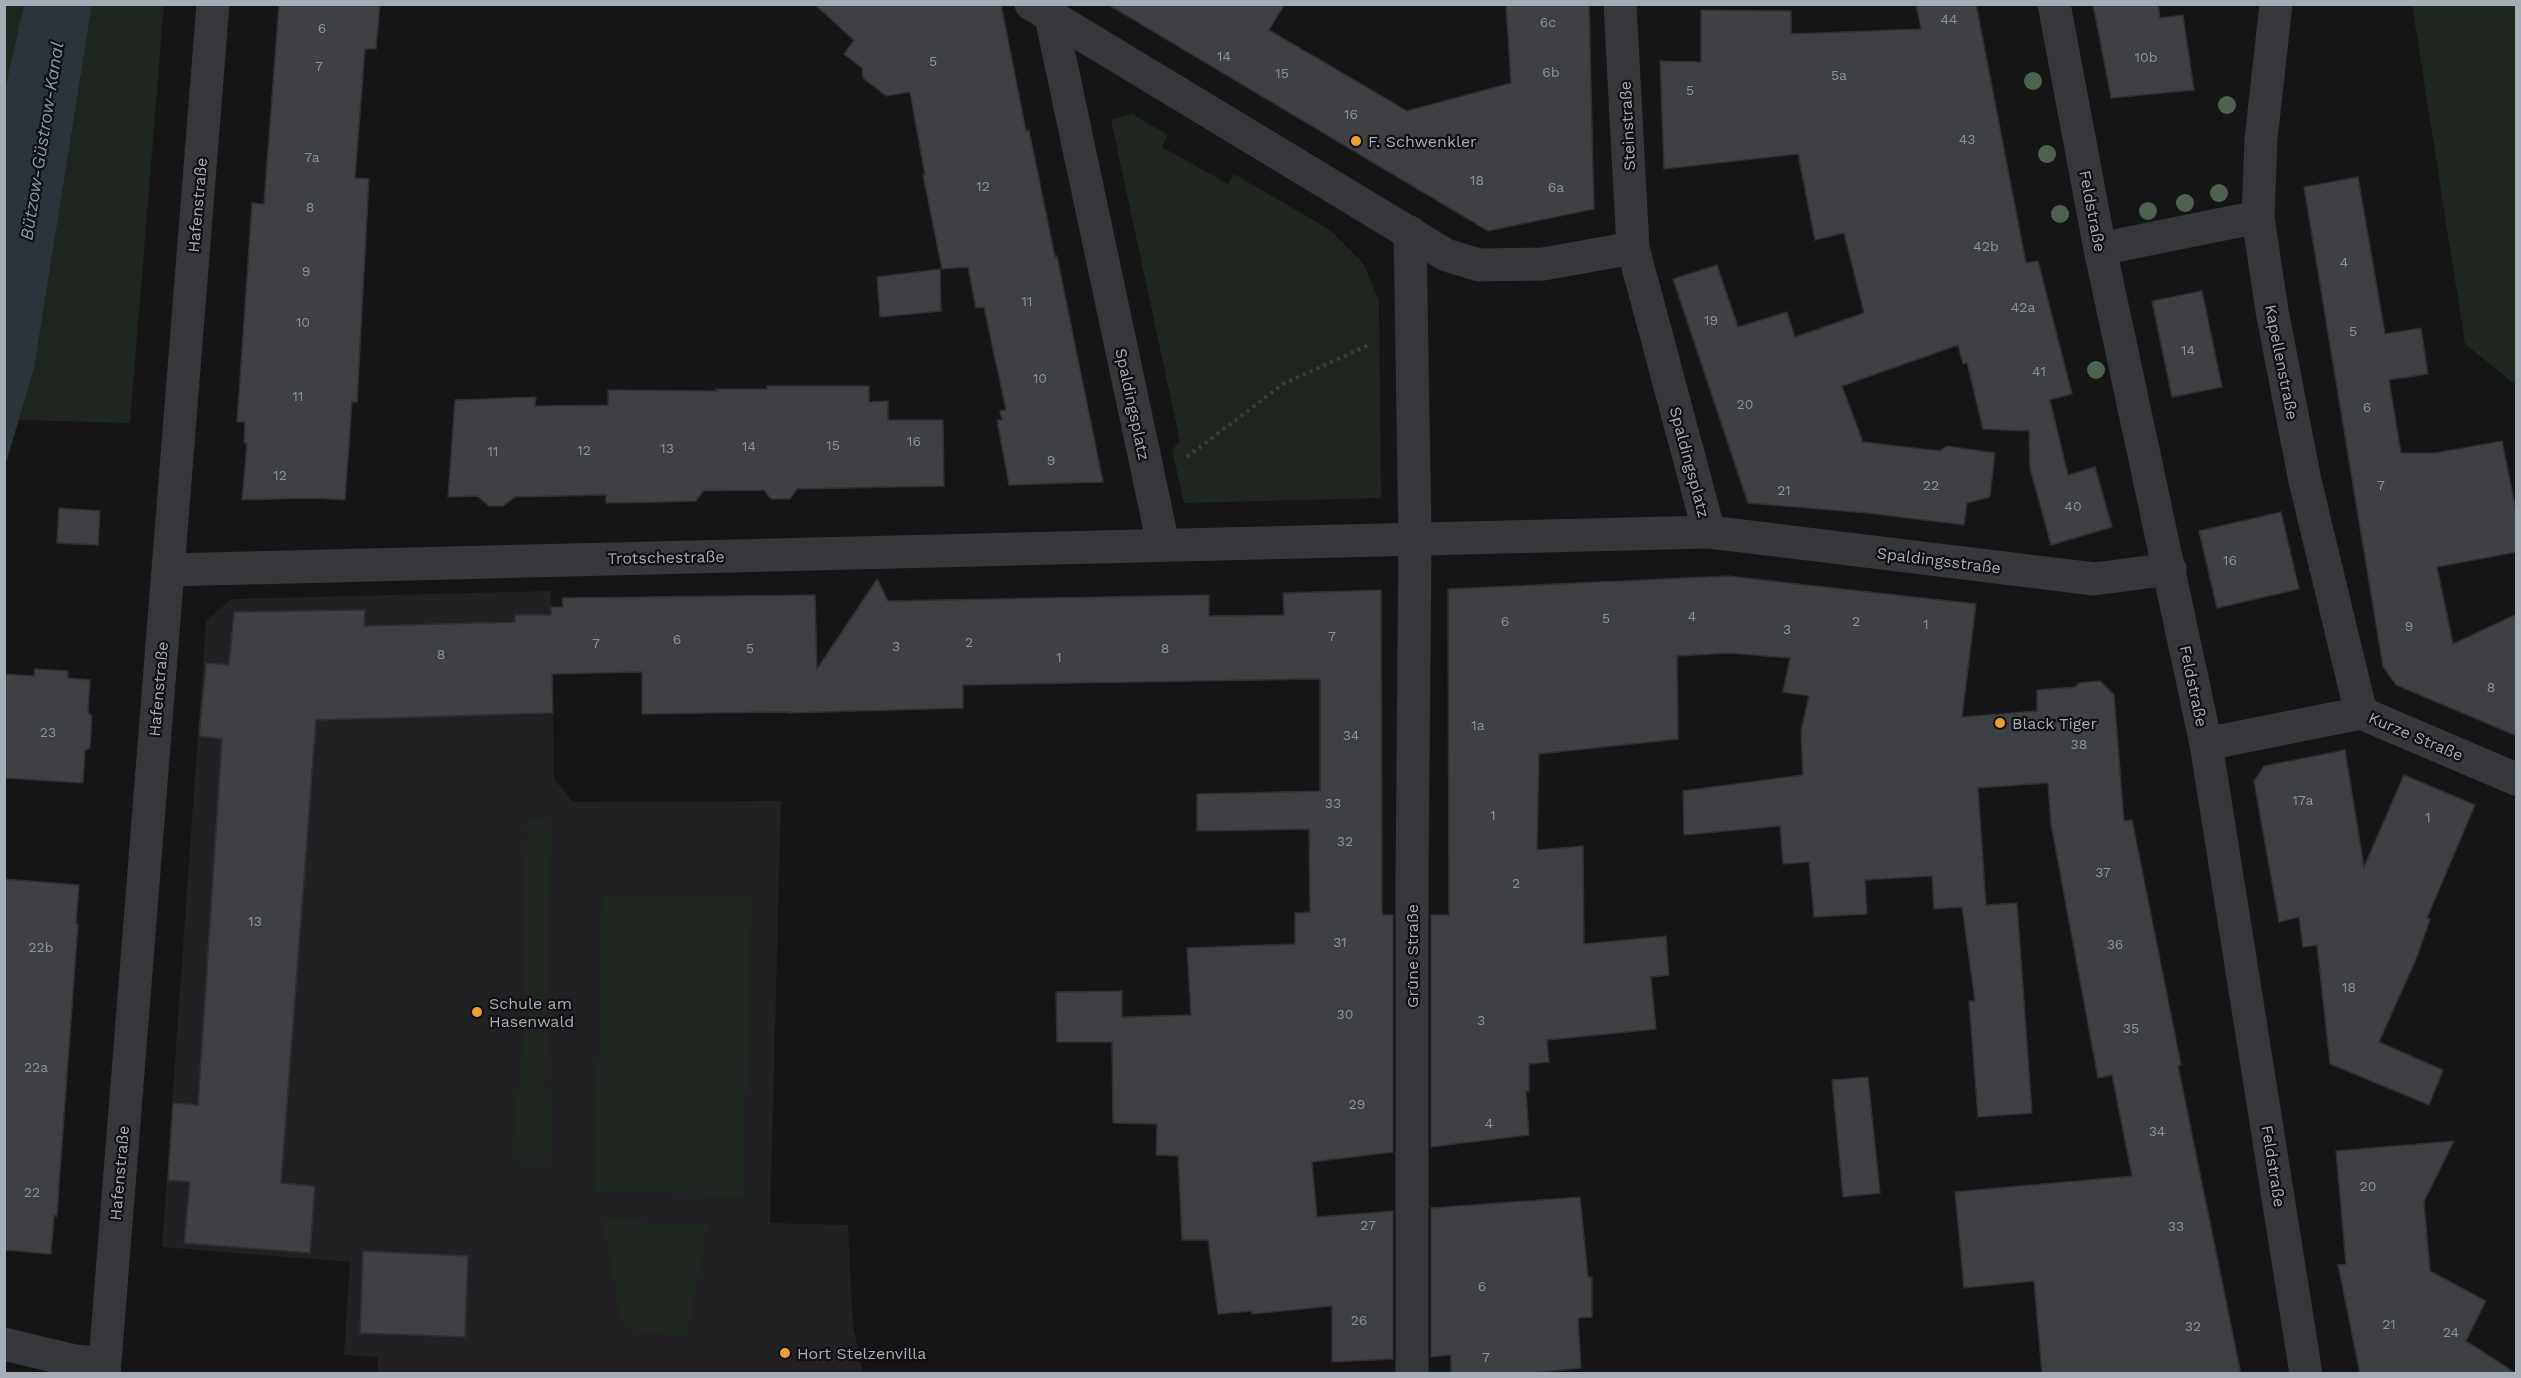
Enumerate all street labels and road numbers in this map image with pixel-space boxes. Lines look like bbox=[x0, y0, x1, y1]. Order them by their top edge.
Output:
street label: Steinstraße bbox=[1616, 81, 1639, 171]
street label: Hafenstraße bbox=[184, 157, 211, 253]
street label: Feldstraße bbox=[2075, 169, 2110, 253]
street label: Kapellenstraße bbox=[2261, 303, 2302, 421]
street label: Spaldingsplatz bbox=[1111, 346, 1154, 462]
street label: Spaldingsplatz bbox=[1666, 405, 1713, 520]
street label: Spaldingsstraße bbox=[1876, 543, 2002, 578]
street label: Trotschestraße bbox=[607, 547, 725, 568]
street label: Hafenstraße bbox=[145, 641, 172, 737]
street label: Feldstraße bbox=[2176, 644, 2211, 728]
street label: Kurze Straße bbox=[2366, 708, 2466, 765]
street label: Grüne Straße bbox=[1403, 904, 1422, 1008]
street label: Feldstraße bbox=[2258, 1124, 2289, 1208]
street label: Hafenstraße bbox=[106, 1125, 133, 1221]

